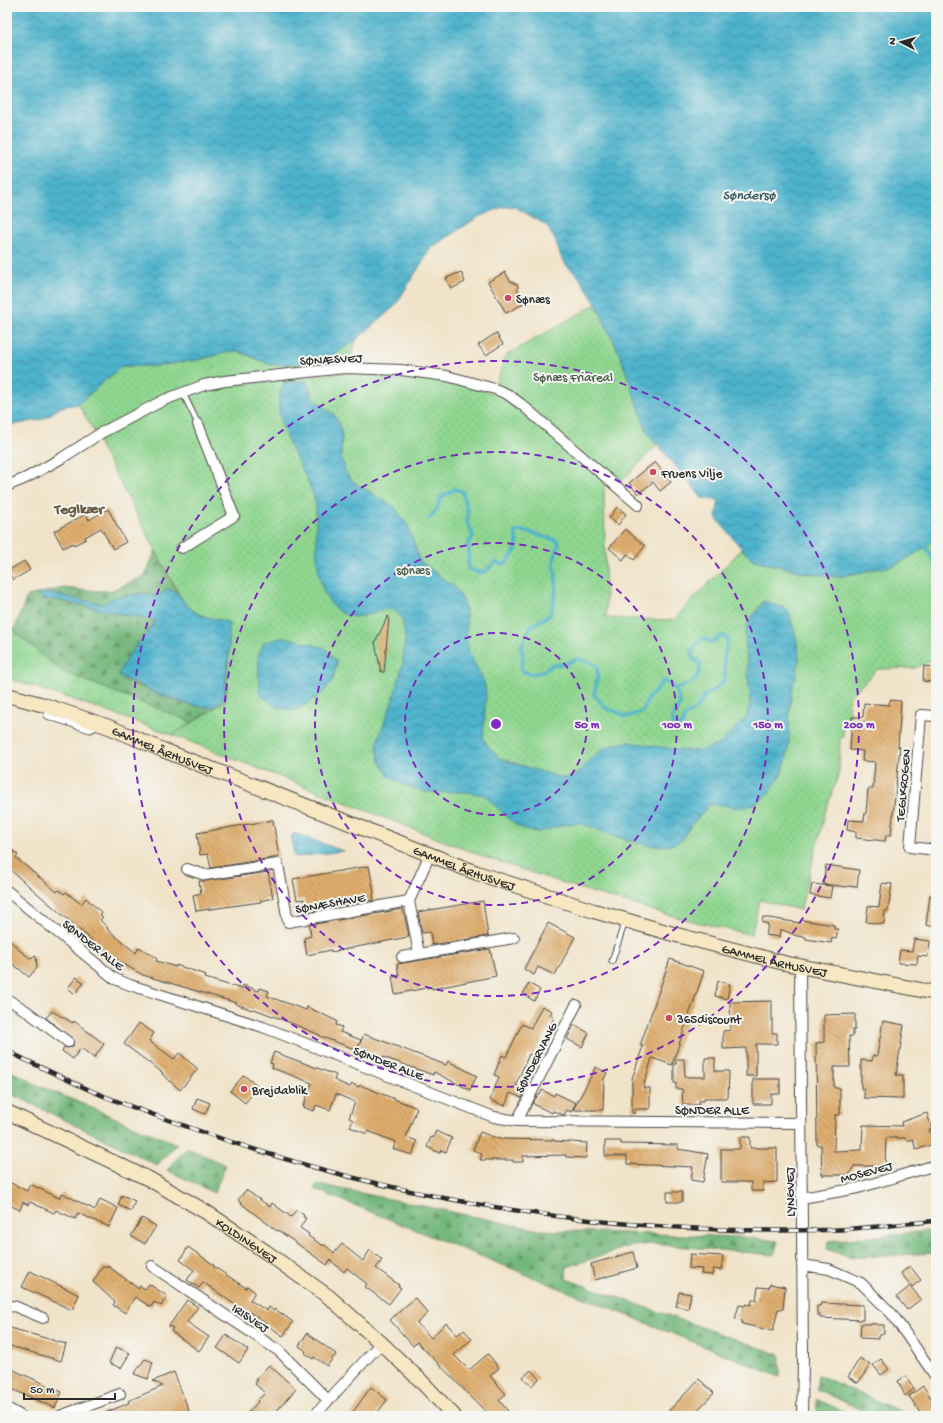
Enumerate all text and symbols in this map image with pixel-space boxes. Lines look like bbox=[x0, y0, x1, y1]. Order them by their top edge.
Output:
north arrow bbox=[881, 22, 921, 62]
text: N bbox=[887, 37, 899, 45]
water label: Søndersø bbox=[722, 188, 776, 205]
marker: Sønæs bbox=[503, 293, 513, 303]
place label: Sønæs bbox=[516, 293, 551, 308]
street label: SØNÆSVEJ bbox=[300, 351, 364, 370]
park label: Sønæs Friareal bbox=[533, 371, 613, 386]
marker: Fruens Vilje bbox=[648, 467, 658, 477]
place label: Fruens Vilje bbox=[660, 467, 723, 482]
district label: Teglkær bbox=[54, 501, 105, 519]
park label: sØnæs bbox=[396, 564, 431, 579]
centre of rings bbox=[489, 717, 503, 731]
text: 50 m bbox=[575, 719, 600, 733]
text: 100 m bbox=[661, 719, 692, 733]
text: 150 m bbox=[752, 719, 783, 733]
text: 200 m bbox=[844, 719, 875, 733]
street label: GAMMEL ÅRHUSVEJ bbox=[109, 724, 215, 779]
street label: TEGLKROGEN bbox=[894, 748, 915, 823]
street label: GAMMEL ÅRHUSVEJ bbox=[410, 844, 518, 895]
street label: SØNÆSHAVE bbox=[294, 891, 367, 918]
street label: SØNDER ALLE bbox=[59, 917, 127, 975]
street label: GAMMEL ÅRHUSVEJ bbox=[720, 942, 829, 982]
marker: 365discount bbox=[664, 1013, 674, 1023]
place label: 365discount bbox=[676, 1013, 743, 1028]
street label: SØNDERVANG bbox=[513, 1020, 562, 1096]
street label: SØNDER ALLE bbox=[351, 1044, 426, 1085]
marker: Brejdablik bbox=[239, 1084, 249, 1094]
place label: Brejdablik bbox=[251, 1084, 308, 1099]
street label: SØNDER ALLE bbox=[675, 1104, 750, 1119]
street label: MOSEVEJ bbox=[839, 1159, 895, 1188]
street label: LYNGVEJ bbox=[784, 1166, 799, 1217]
street label: KOLDINGVEJ bbox=[212, 1216, 280, 1268]
street label: IRISVEJ bbox=[228, 1301, 272, 1337]
scale bar bbox=[24, 1375, 115, 1401]
text: 50 m bbox=[30, 1384, 55, 1398]

